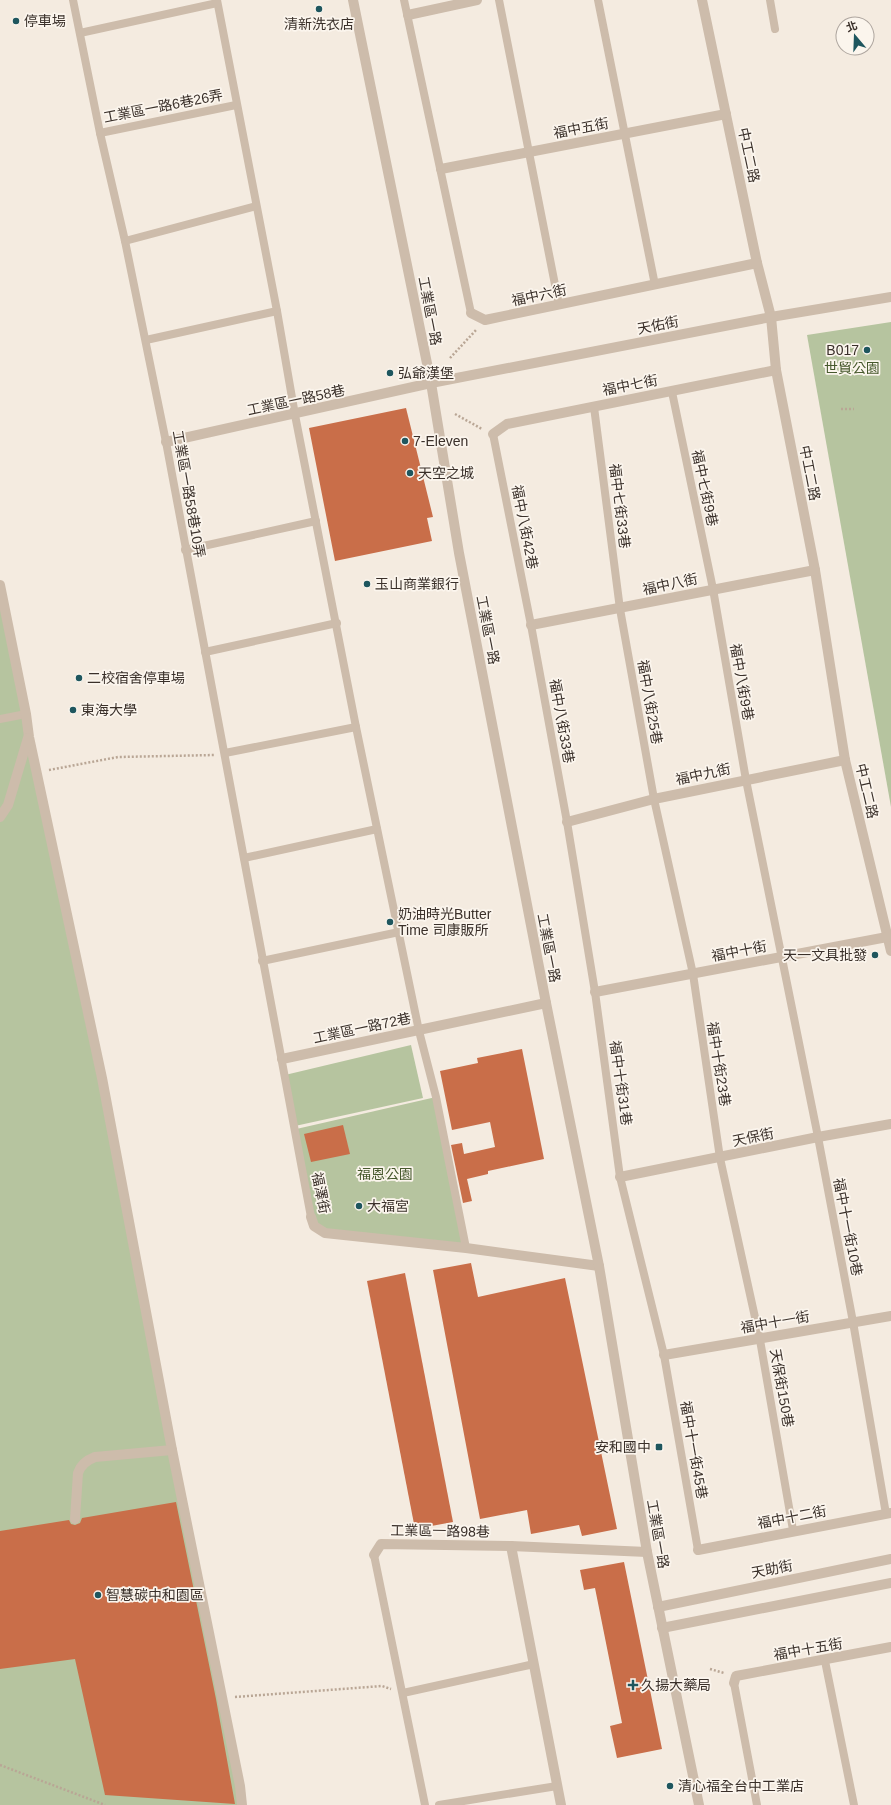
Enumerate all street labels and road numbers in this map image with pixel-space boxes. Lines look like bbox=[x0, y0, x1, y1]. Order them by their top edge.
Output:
street label: 工業區一路6巷26弄 bbox=[102, 87, 224, 125]
street label: 福中五街 bbox=[552, 115, 610, 141]
street label: 中工二路 bbox=[735, 126, 763, 184]
street label: 工業區一路 bbox=[415, 275, 445, 347]
street label: 福中六街 bbox=[510, 281, 568, 309]
street label: 天佑街 bbox=[636, 313, 680, 337]
street label: 福中七街 bbox=[601, 372, 659, 398]
street label: 工業區一路58巷 bbox=[246, 382, 346, 418]
street label: 工業區一路58巷10弄 bbox=[170, 429, 208, 559]
street label: 中工二路 bbox=[797, 444, 823, 502]
street label: 福中七街9巷 bbox=[689, 448, 721, 528]
street label: 福中七街33巷 bbox=[607, 463, 633, 549]
street label: 福中八街42巷 bbox=[509, 483, 541, 571]
street label: 福中八街 bbox=[641, 570, 699, 598]
street label: 工業區一路 bbox=[473, 594, 503, 666]
street label: 福中八街9巷 bbox=[727, 642, 757, 722]
street label: 福中八街25巷 bbox=[635, 658, 665, 746]
street label: 福中八街33巷 bbox=[547, 677, 577, 765]
street label: 福中九街 bbox=[674, 760, 732, 788]
street label: 中工二路 bbox=[853, 762, 881, 820]
street label: 工業區一路 bbox=[534, 912, 564, 984]
street label: 福中十街 bbox=[710, 938, 768, 964]
street label: 工業區一路72巷 bbox=[312, 1010, 412, 1046]
street label: 福中十街23巷 bbox=[704, 1020, 734, 1108]
street label: 福中十街31巷 bbox=[607, 1040, 635, 1126]
street label: 天保街 bbox=[731, 1125, 775, 1149]
street label: 福澤街 bbox=[309, 1171, 333, 1215]
street label: 福中十一街10巷 bbox=[831, 1177, 865, 1277]
street label: 福中十一街 bbox=[739, 1308, 811, 1336]
street label: 天保街150巷 bbox=[767, 1348, 797, 1428]
street label: 福中十一街45巷 bbox=[677, 1400, 711, 1500]
street label: 工業區一路 bbox=[644, 1498, 672, 1570]
street label: 福中十二街 bbox=[756, 1502, 828, 1532]
street label: 工業區一路98巷 bbox=[390, 1522, 490, 1540]
street label: 天助街 bbox=[750, 1557, 794, 1581]
street label: 福中十五街 bbox=[772, 1635, 844, 1663]

